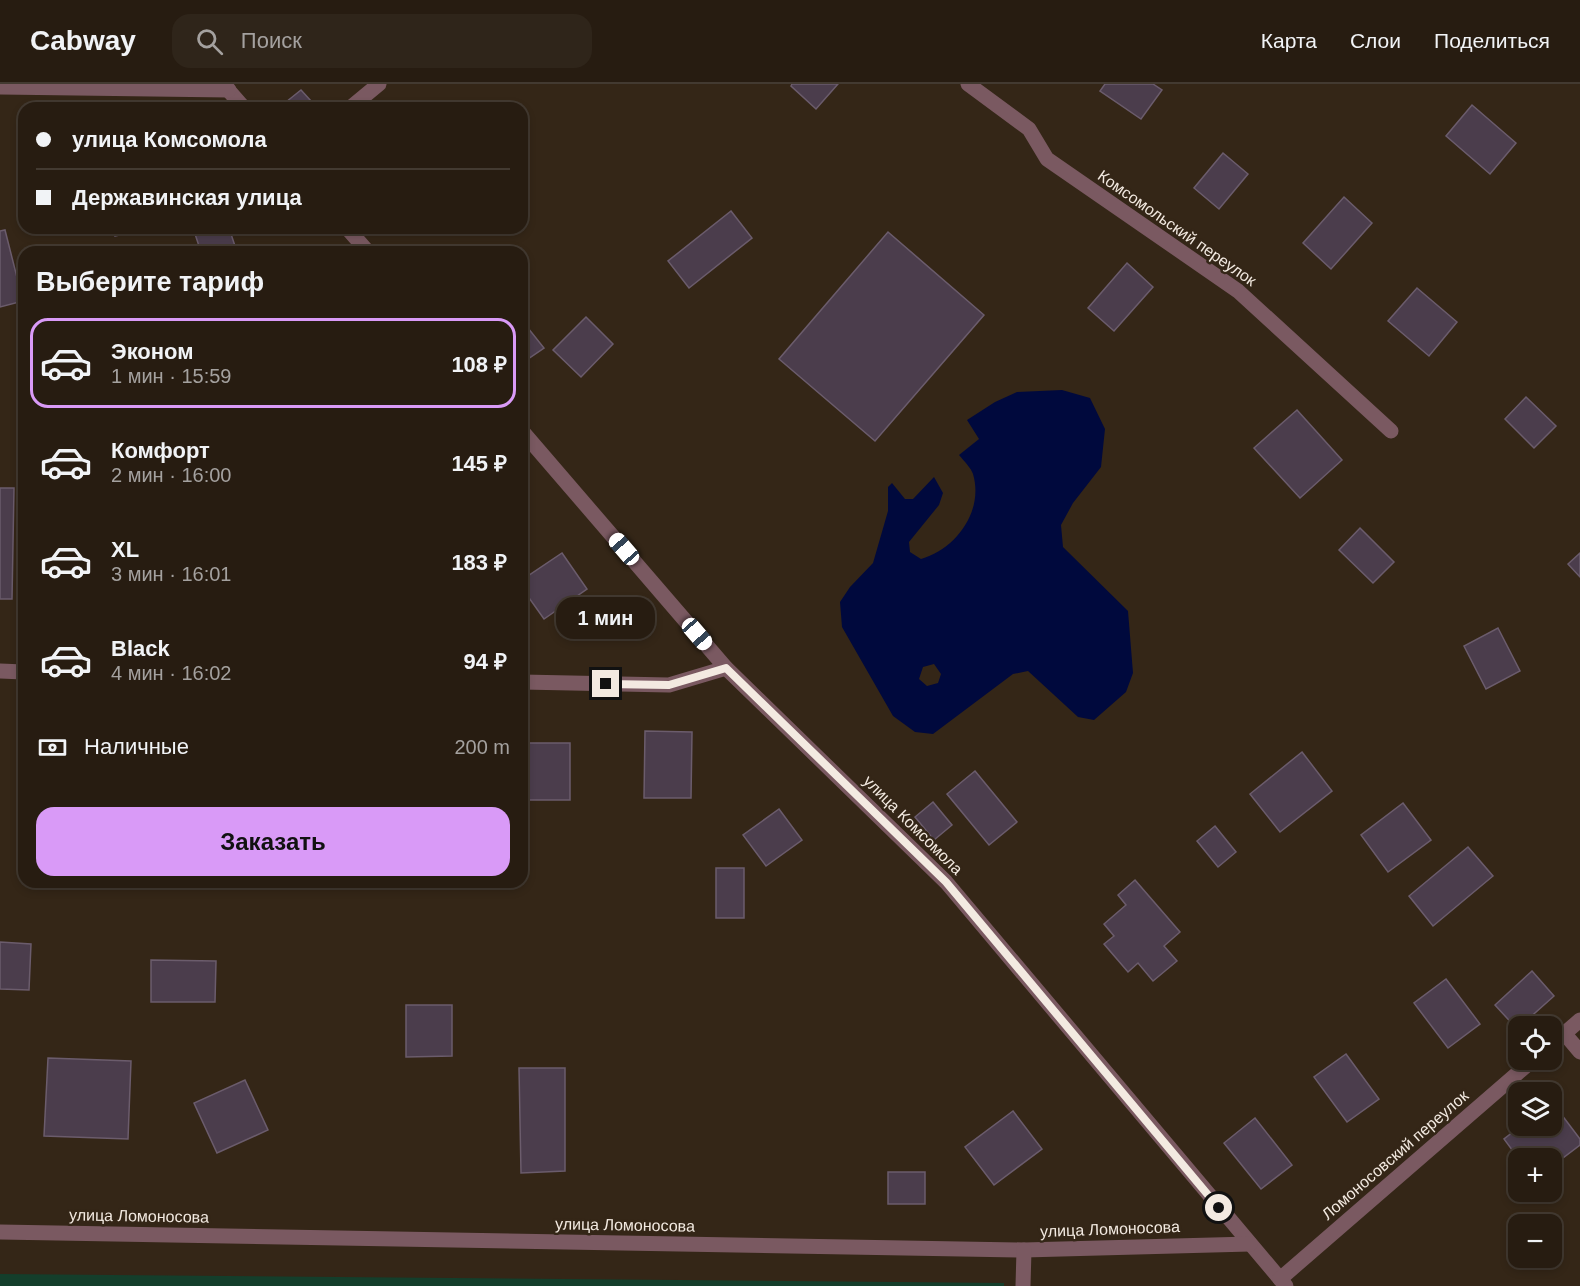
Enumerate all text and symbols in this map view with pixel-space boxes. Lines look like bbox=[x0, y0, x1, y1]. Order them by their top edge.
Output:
search box bbox=[172, 14, 592, 68]
text: Cabway bbox=[30, 25, 136, 56]
icon: search bbox=[193, 25, 226, 58]
text: Поиск bbox=[241, 28, 302, 53]
text: Карта bbox=[1261, 29, 1317, 52]
text: Слои bbox=[1350, 29, 1401, 52]
text: Поделиться bbox=[1434, 29, 1550, 52]
text: улица Комсомола bbox=[72, 127, 267, 152]
street label: Комсомольский переулок bbox=[1095, 167, 1260, 290]
text: Державинская улица bbox=[72, 185, 302, 210]
text: Выберите тариф bbox=[36, 267, 264, 297]
icon: car bbox=[39, 336, 93, 390]
text: Эконом bbox=[111, 339, 194, 364]
text: 108 ₽ bbox=[451, 352, 507, 377]
text: 1 мин · 15:59 bbox=[111, 365, 231, 387]
icon: car bbox=[39, 435, 93, 489]
text: Комфорт bbox=[111, 438, 210, 463]
text: 145 ₽ bbox=[451, 451, 507, 476]
text: 2 мин · 16:00 bbox=[111, 464, 231, 486]
car bbox=[605, 530, 643, 568]
icon: car bbox=[39, 534, 93, 588]
text: XL bbox=[111, 537, 139, 562]
text: 183 ₽ bbox=[451, 550, 507, 575]
text: 3 мин · 16:01 bbox=[111, 563, 231, 585]
callout: 1 мин bbox=[556, 597, 656, 639]
text: 1 мин bbox=[578, 607, 633, 629]
car bbox=[678, 615, 716, 653]
icon: car bbox=[39, 633, 93, 687]
text: Black bbox=[111, 636, 170, 661]
text: 94 ₽ bbox=[464, 649, 507, 674]
text: 4 мин · 16:02 bbox=[111, 662, 231, 684]
route end bbox=[592, 670, 619, 697]
icon: cash bbox=[36, 731, 69, 764]
text: Наличные bbox=[84, 734, 189, 759]
text: 200 m bbox=[454, 736, 510, 758]
street label: улица Комсомола bbox=[860, 772, 966, 878]
button: Заказать bbox=[36, 807, 510, 876]
map controls bbox=[1508, 1016, 1562, 1268]
button: locate bbox=[1508, 1016, 1562, 1070]
button: layers bbox=[1508, 1082, 1562, 1136]
street label: Ломоносовский переулок bbox=[1318, 1086, 1472, 1223]
button: + bbox=[1508, 1148, 1562, 1202]
route start bbox=[1205, 1194, 1232, 1221]
street label: улица Ломоносова bbox=[69, 1206, 209, 1226]
button: − bbox=[1508, 1214, 1562, 1268]
street label: улица Ломоносова bbox=[555, 1215, 695, 1235]
street label: улица Ломоносова bbox=[1040, 1218, 1180, 1240]

